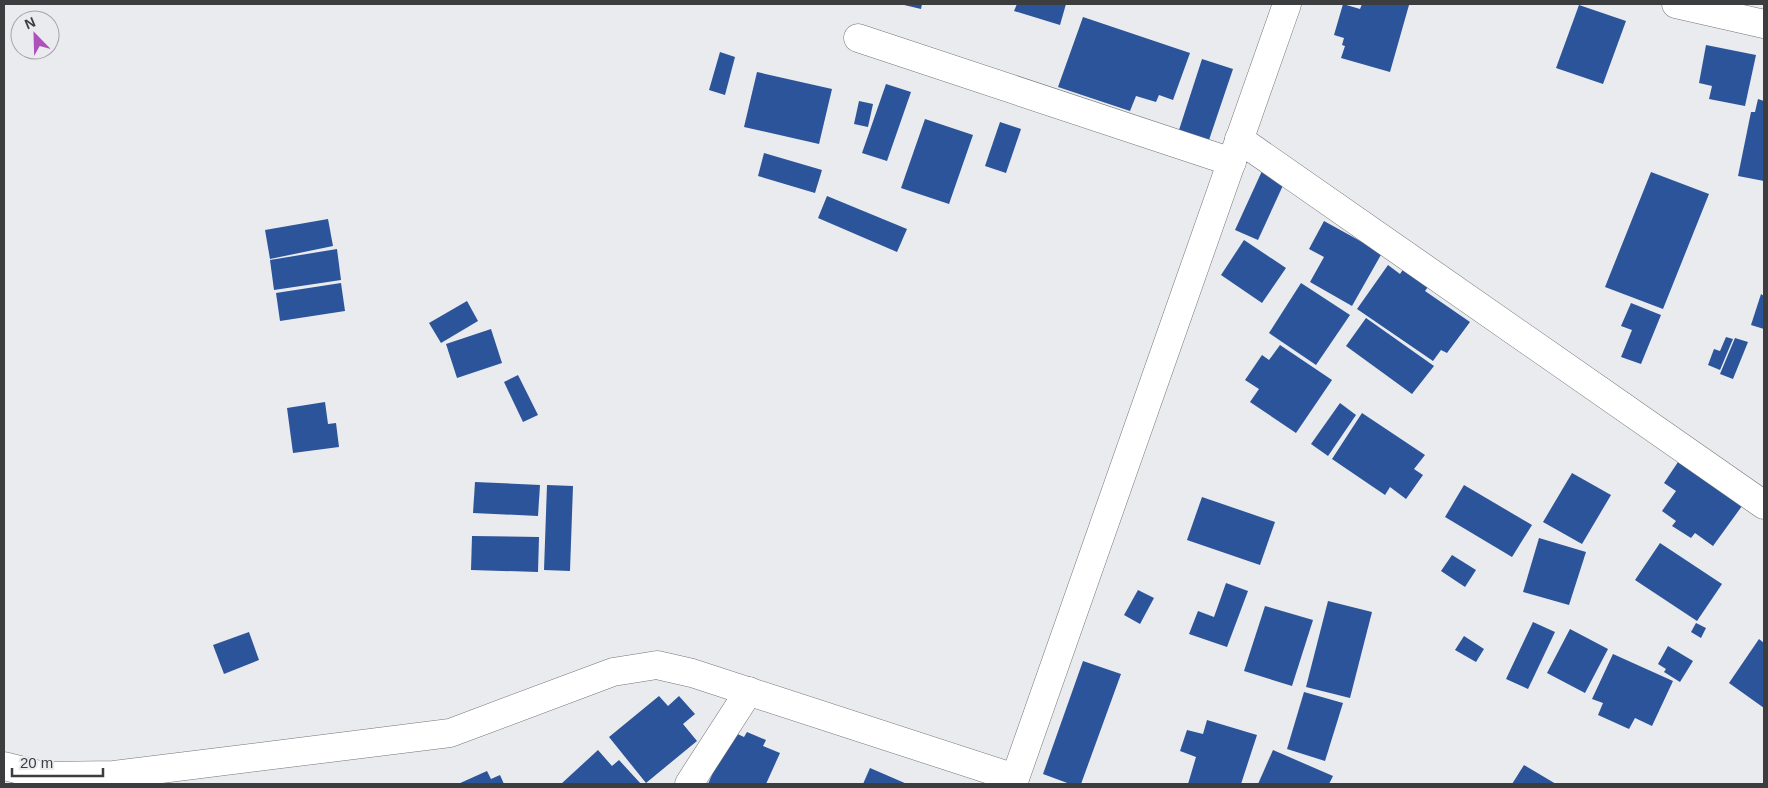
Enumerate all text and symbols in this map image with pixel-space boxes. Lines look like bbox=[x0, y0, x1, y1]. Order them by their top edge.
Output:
north arrow bbox=[10, 10, 60, 60]
text: N bbox=[22, 14, 38, 32]
scale bar bbox=[12, 746, 104, 778]
text: 20 m bbox=[20, 754, 53, 771]

